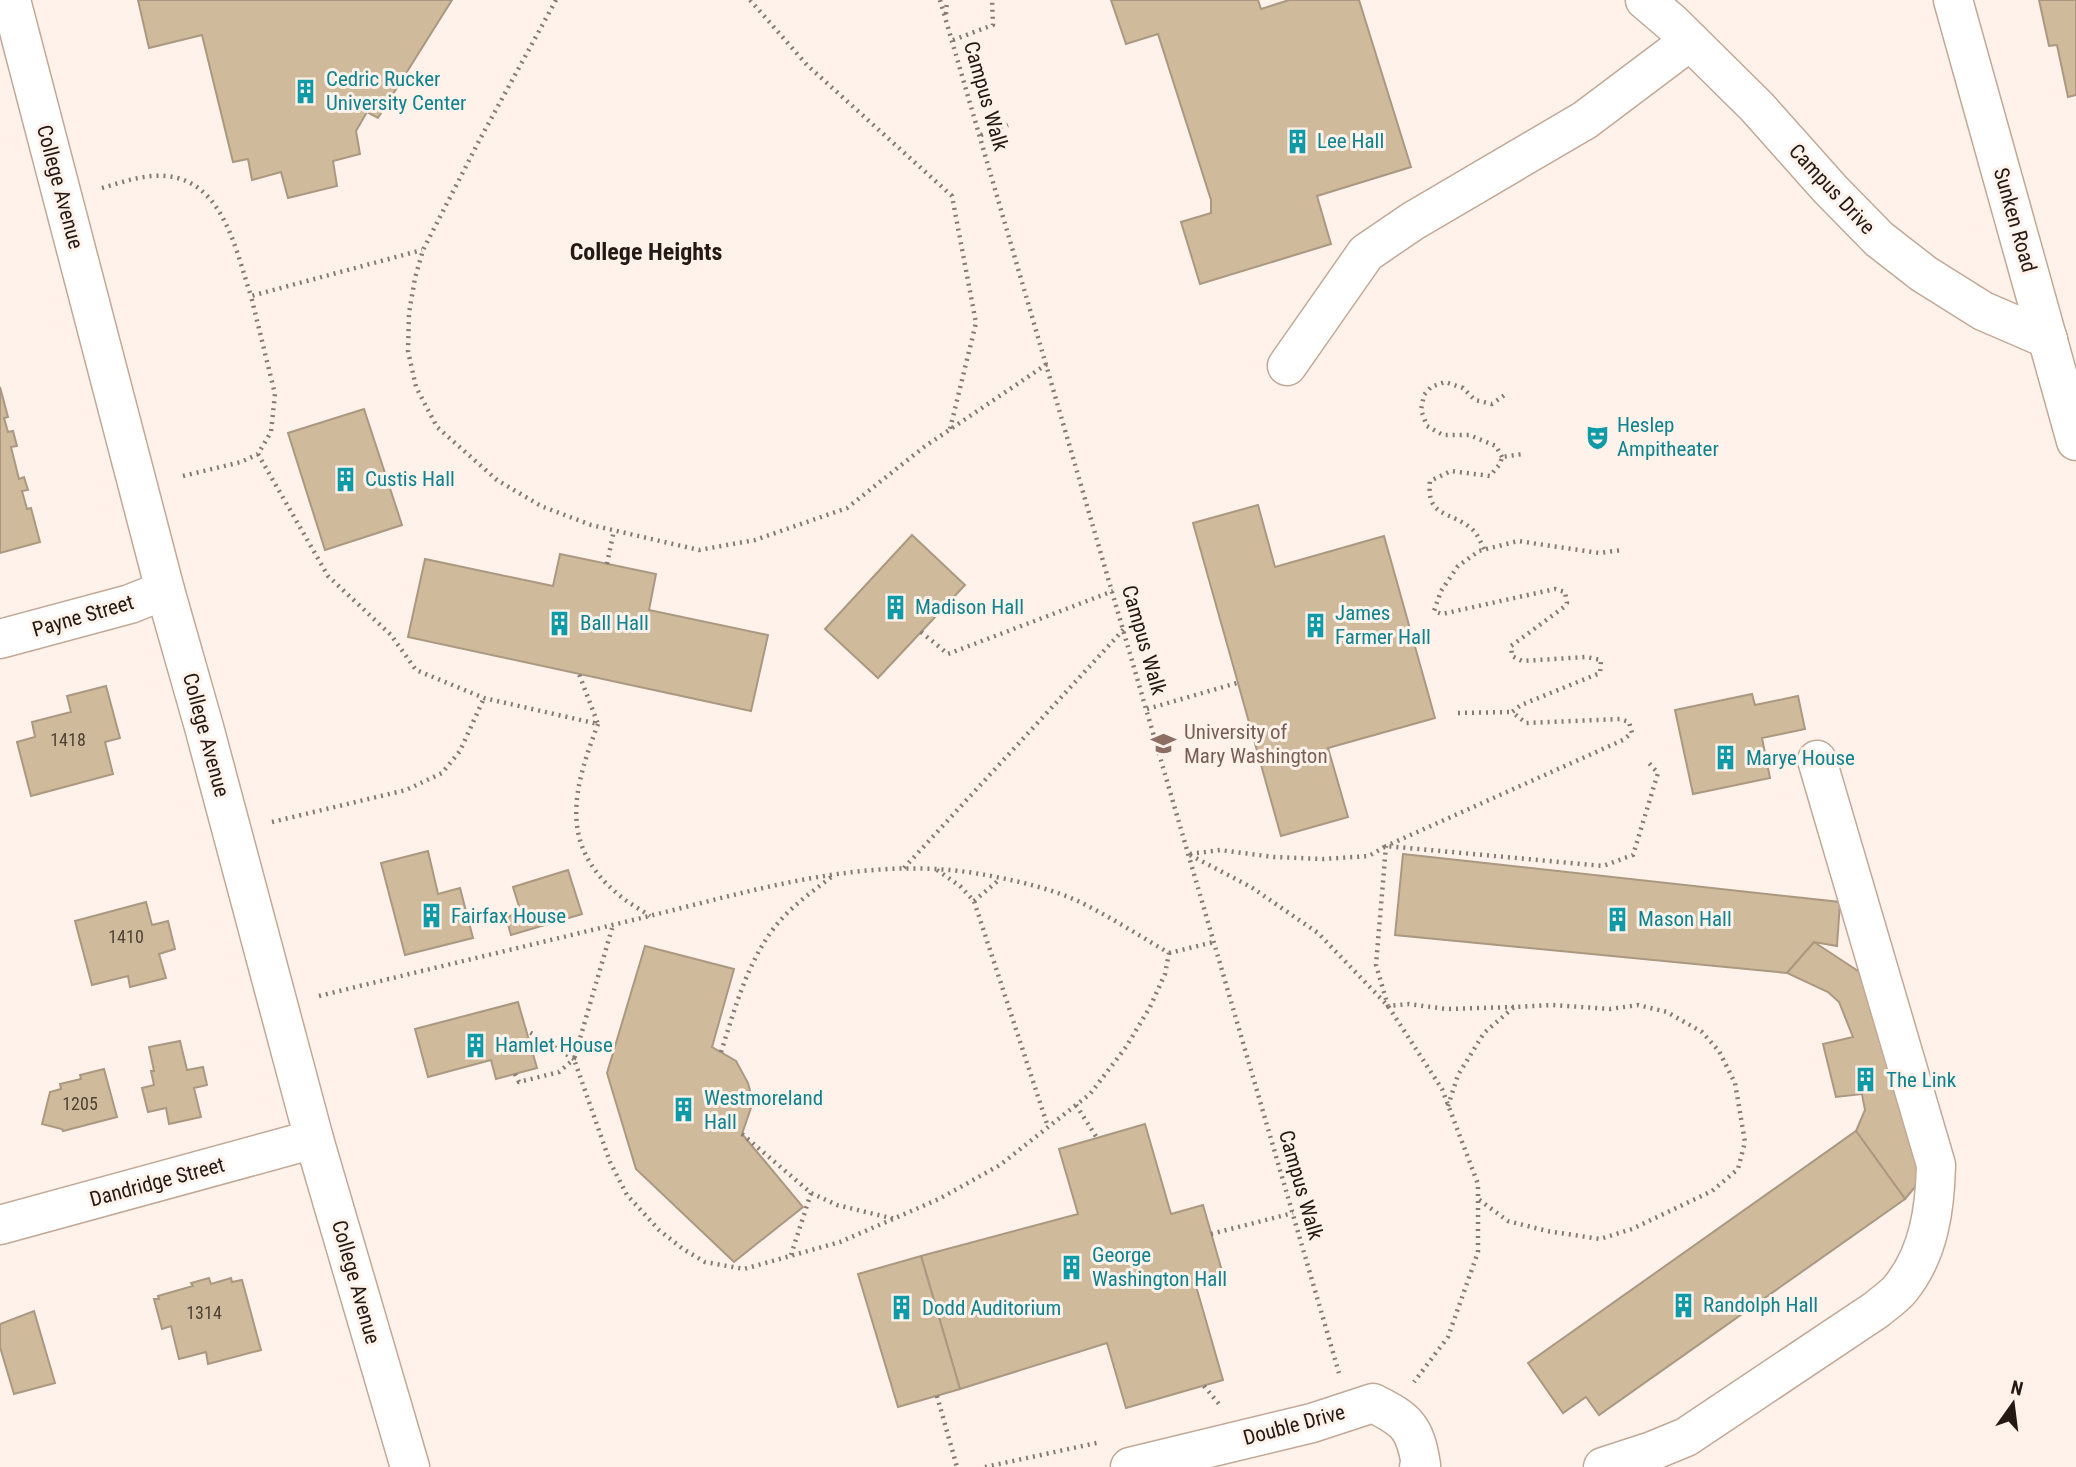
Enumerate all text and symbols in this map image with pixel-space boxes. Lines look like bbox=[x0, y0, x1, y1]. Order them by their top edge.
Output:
street label: Campus Walk bbox=[959, 39, 1013, 154]
place label: Cedric Rucker University Center bbox=[326, 67, 466, 115]
building icon: Cedric Rucker University Center bbox=[292, 77, 320, 105]
street label: College Avenue bbox=[32, 122, 88, 252]
building icon: Lee Hall bbox=[1283, 127, 1311, 155]
place label: Lee Hall bbox=[1317, 129, 1384, 153]
street label: Campus Drive bbox=[1784, 139, 1880, 239]
street label: Sunken Road bbox=[1989, 165, 2041, 275]
district label: College Heights bbox=[570, 238, 722, 266]
place label: Heslep Ampitheater bbox=[1617, 413, 1719, 461]
theatre icon: Heslep Ampitheater bbox=[1583, 423, 1611, 451]
building icon: Custis Hall bbox=[331, 465, 359, 493]
place label: Custis Hall bbox=[365, 467, 455, 491]
street label: Campus Walk bbox=[1117, 583, 1171, 698]
street label: Payne Street bbox=[30, 590, 136, 642]
building icon: Madison Hall bbox=[881, 593, 909, 621]
place label: Madison Hall bbox=[915, 595, 1024, 619]
place label: James Farmer Hall bbox=[1335, 601, 1431, 649]
building icon: Ball Hall bbox=[546, 609, 574, 637]
place label: Ball Hall bbox=[580, 611, 649, 635]
building icon: James Farmer Hall bbox=[1301, 611, 1329, 639]
street label: College Avenue bbox=[178, 670, 234, 800]
place label: University of Mary Washington bbox=[1184, 720, 1328, 768]
house number: 1418 bbox=[50, 729, 86, 750]
school or university icon: University of Mary Washington bbox=[1150, 730, 1178, 758]
building icon: Marye House bbox=[1712, 744, 1740, 772]
place label: Marye House bbox=[1746, 746, 1855, 770]
building icon: Fairfax House bbox=[417, 902, 445, 930]
place label: Fairfax House bbox=[451, 904, 566, 928]
building icon: Mason Hall bbox=[1604, 905, 1632, 933]
place label: Mason Hall bbox=[1638, 907, 1732, 931]
house number: 1410 bbox=[108, 926, 144, 947]
building icon: Hamlet House bbox=[461, 1031, 489, 1059]
place label: Hamlet House bbox=[495, 1033, 613, 1057]
building icon: The Link bbox=[1852, 1066, 1880, 1094]
place label: The Link bbox=[1886, 1068, 1957, 1092]
place label: Westmoreland Hall bbox=[704, 1086, 823, 1134]
house number: 1205 bbox=[62, 1093, 98, 1114]
building icon: Westmoreland Hall bbox=[670, 1096, 698, 1124]
street label: Campus Walk bbox=[1274, 1128, 1328, 1243]
street label: Dandridge Street bbox=[87, 1152, 227, 1212]
street label: College Avenue bbox=[327, 1217, 385, 1347]
place label: George Washington Hall bbox=[1092, 1243, 1227, 1291]
building icon: George Washington Hall bbox=[1058, 1253, 1086, 1281]
building icon: Randolph Hall bbox=[1669, 1291, 1697, 1319]
place label: Randolph Hall bbox=[1703, 1293, 1818, 1317]
building icon: Dodd Auditorium bbox=[888, 1294, 916, 1322]
place label: Dodd Auditorium bbox=[922, 1296, 1061, 1320]
house number: 1314 bbox=[186, 1302, 222, 1323]
north arrow bbox=[1978, 1369, 2048, 1439]
text: N bbox=[2009, 1375, 2025, 1401]
street label: Double Drive bbox=[1240, 1400, 1348, 1450]

